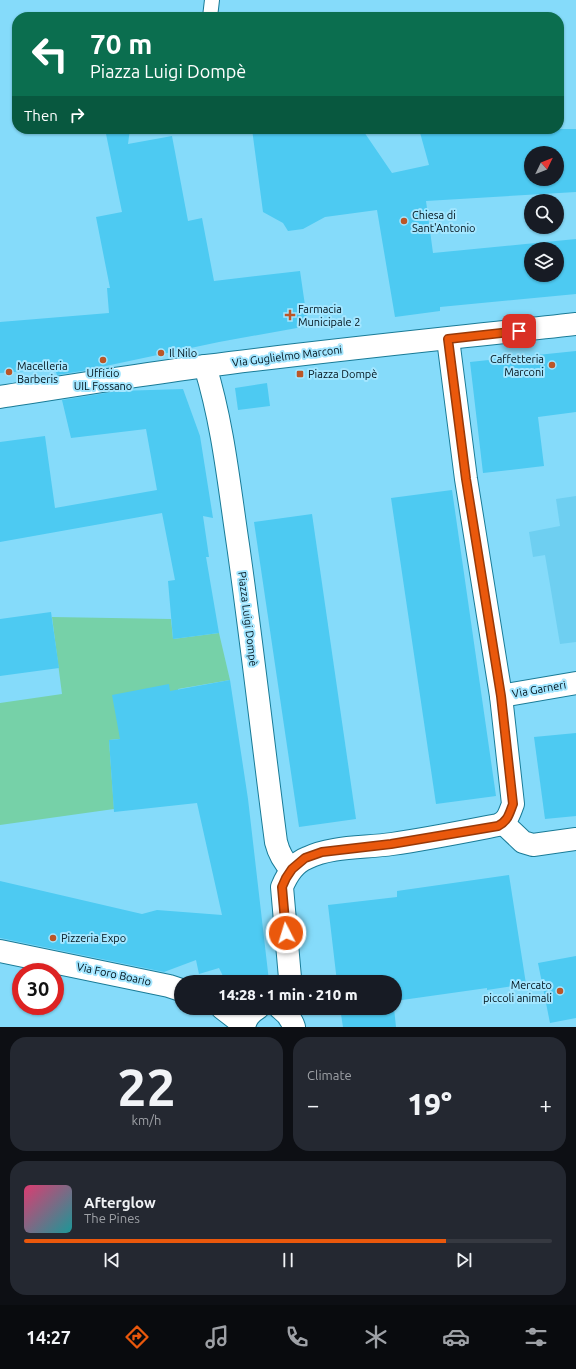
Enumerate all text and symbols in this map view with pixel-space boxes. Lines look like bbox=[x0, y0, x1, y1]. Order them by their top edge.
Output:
icon: left bbox=[24, 28, 76, 80]
text: 70 m bbox=[90, 28, 152, 59]
text: Piazza Luigi Dompè bbox=[90, 61, 246, 81]
icon: right bbox=[66, 104, 88, 126]
text: Then bbox=[24, 107, 58, 124]
north arrow bbox=[524, 146, 564, 186]
map controls bbox=[524, 146, 564, 282]
button: search bbox=[524, 194, 564, 234]
place label: Chiesa di Sant'Antonio bbox=[412, 209, 476, 234]
marker: Chiesa di Sant'Antonio bbox=[399, 216, 409, 226]
button: layers bbox=[524, 242, 564, 282]
place label: Farmacia Municipale 2 bbox=[298, 303, 360, 328]
marker: Farmacia Municipale 2 bbox=[285, 310, 295, 320]
pin bbox=[502, 314, 536, 348]
icon: arrive bbox=[508, 320, 530, 342]
street label: Via Guglielmo Marconi bbox=[231, 343, 343, 369]
place label: Il Nilo bbox=[169, 347, 197, 359]
marker: Il Nilo bbox=[156, 348, 166, 358]
place label: Caffetteria Marconi bbox=[490, 353, 544, 378]
marker: Ufficio UIL Fossano bbox=[98, 355, 108, 365]
place label: Macelleria Barberis bbox=[17, 360, 68, 385]
marker: Caffetteria Marconi bbox=[547, 360, 557, 370]
marker: Macelleria Barberis bbox=[4, 367, 14, 377]
place label: Ufficio UIL Fossano bbox=[74, 367, 132, 392]
place label: Piazza Dompè bbox=[308, 368, 377, 380]
marker: Piazza Dompè bbox=[295, 369, 305, 379]
street label: Piazza Luigi Dompè bbox=[236, 571, 260, 667]
street label: Via Garneri bbox=[511, 678, 567, 700]
position arrow bbox=[265, 912, 307, 954]
place label: Pizzeria Expo bbox=[61, 932, 126, 944]
marker: Pizzeria Expo bbox=[48, 933, 58, 943]
street label: Via Foro Boario bbox=[76, 960, 152, 988]
speed limit sign: 30 bbox=[12, 963, 64, 1015]
place label: Mercato piccoli animali bbox=[483, 979, 552, 1004]
text: 14:28 · 1 min · 210 m bbox=[218, 986, 358, 1003]
marker: Mercato piccoli animali bbox=[555, 986, 565, 996]
text: 22 bbox=[117, 1058, 176, 1116]
text: Climate bbox=[307, 1068, 352, 1082]
text: 19° bbox=[407, 1087, 452, 1121]
text: − bbox=[307, 1092, 319, 1117]
text: + bbox=[540, 1092, 552, 1117]
text: km/h bbox=[131, 1113, 162, 1127]
text: Afterglow bbox=[84, 1194, 156, 1211]
text: The Pines bbox=[84, 1211, 140, 1225]
icon: previous bbox=[101, 1249, 123, 1271]
icon: pause bbox=[277, 1249, 299, 1271]
icon: next bbox=[453, 1249, 475, 1271]
icon: directions bbox=[123, 1323, 151, 1351]
icon: music bbox=[203, 1323, 231, 1351]
icon: phone bbox=[283, 1323, 311, 1351]
icon: climate bbox=[362, 1323, 390, 1351]
icon: car bbox=[442, 1323, 470, 1351]
icon: filters bbox=[522, 1323, 550, 1351]
text: 14:27 bbox=[26, 1327, 71, 1347]

